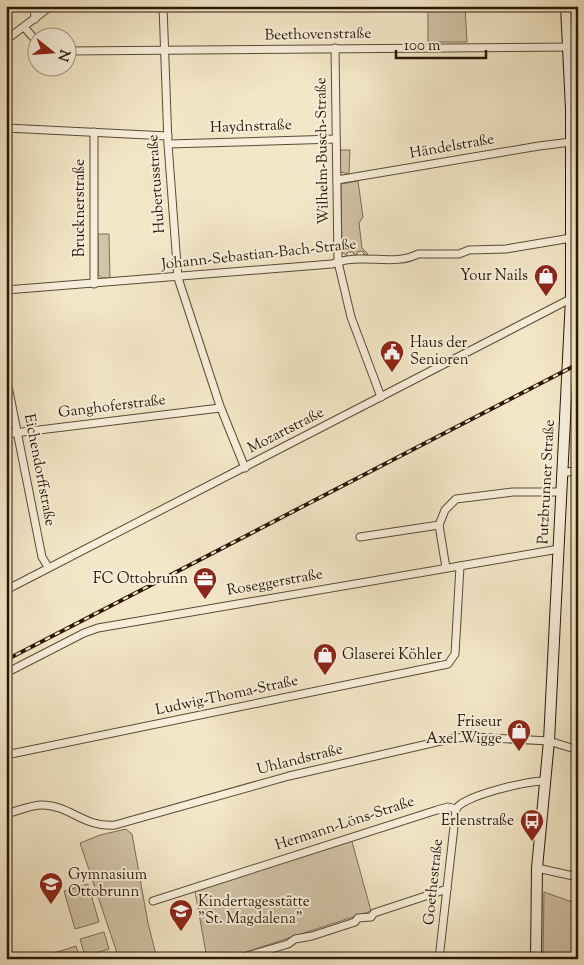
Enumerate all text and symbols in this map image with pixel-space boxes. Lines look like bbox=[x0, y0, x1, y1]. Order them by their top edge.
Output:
street label: Beethovenstraße bbox=[265, 24, 372, 46]
north arrow bbox=[28, 28, 78, 78]
scale bar bbox=[396, 28, 486, 60]
text: 100 m bbox=[404, 36, 441, 57]
text: N bbox=[51, 47, 74, 63]
street label: Wilhelm-Busch-Straße bbox=[311, 77, 335, 225]
street label: Haydnstraße bbox=[210, 115, 292, 139]
street label: Händelstraße bbox=[408, 129, 496, 165]
street label: Hubertusstraße bbox=[143, 134, 171, 234]
street label: Brucknerstraße bbox=[70, 159, 91, 257]
street label: Johann-Sebastian-Bach-Straße bbox=[159, 234, 358, 276]
shop icon: Your Nails bbox=[533, 263, 559, 297]
place label: Your Nails bbox=[460, 266, 528, 287]
place label: Haus der Senioren bbox=[410, 333, 469, 371]
public building icon: Haus der Senioren bbox=[379, 339, 405, 373]
street label: Ganghoferstraße bbox=[57, 390, 167, 424]
street label: Mozartstraße bbox=[244, 403, 328, 459]
street label: Eichendorffstraße bbox=[18, 412, 60, 528]
street label: Putzbrunner Straße bbox=[533, 419, 561, 545]
street label: Roseggerstraße bbox=[225, 564, 325, 602]
office icon: FC Ottobrunn bbox=[192, 566, 218, 600]
place label: FC Ottobrunn bbox=[93, 569, 188, 590]
shop icon: Glaserei Köhler bbox=[312, 642, 338, 676]
place label: Glaserei Köhler bbox=[342, 645, 442, 666]
street label: Ludwig-Thoma-Straße bbox=[154, 671, 300, 721]
place label: Friseur Axel Wigge bbox=[426, 712, 502, 750]
shop icon: Friseur Axel Wigge bbox=[506, 718, 532, 752]
street label: Uhlandstraße bbox=[255, 739, 345, 781]
street label: Hermann-Löns-Straße bbox=[273, 792, 417, 856]
bus stop icon: Erlenstraße bbox=[519, 808, 545, 842]
place label: Erlenstraße bbox=[441, 811, 514, 832]
street label: Goethestraße bbox=[419, 838, 449, 926]
place label: Gymnasium Ottobrunn bbox=[68, 865, 148, 903]
school or university icon: Gymnasium Ottobrunn bbox=[38, 871, 64, 905]
place label: Kindertagesstätte "St. Magdalena" bbox=[198, 892, 310, 930]
school or university icon: Kindertagesstätte "St. Magdalena" bbox=[168, 898, 194, 932]

